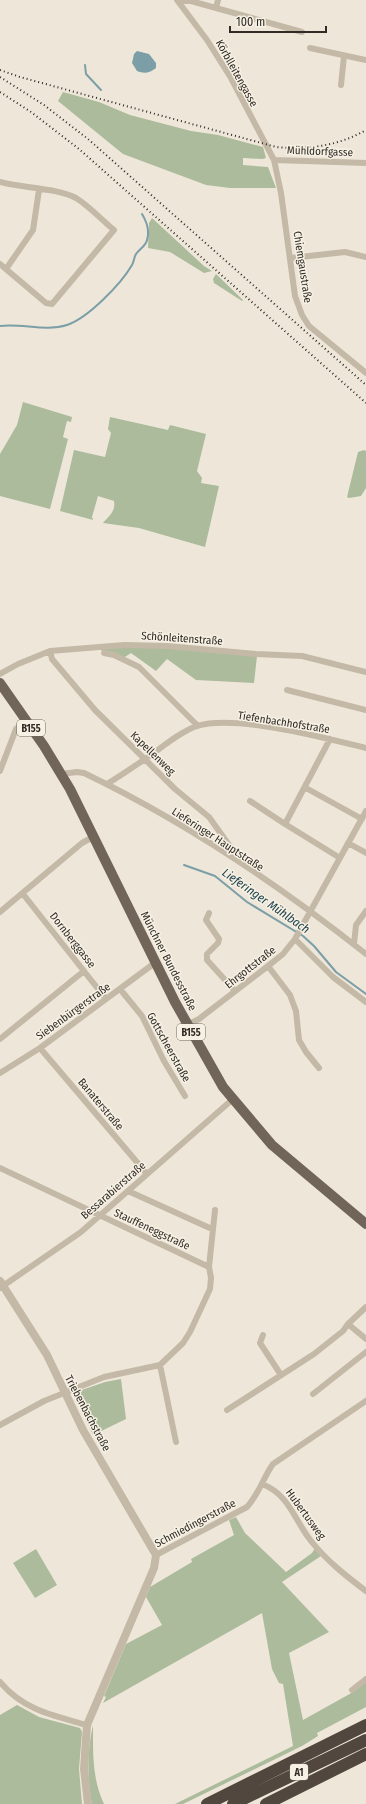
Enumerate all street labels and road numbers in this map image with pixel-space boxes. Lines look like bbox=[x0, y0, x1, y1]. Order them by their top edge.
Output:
street label: Körblleitengasse bbox=[213, 37, 260, 109]
street label: Mühldorfgasse bbox=[287, 144, 353, 159]
street label: Chiemgaustraße bbox=[290, 230, 315, 304]
street label: Schönleitenstraße bbox=[141, 629, 223, 648]
street label: Tiefenbachhofstraße bbox=[237, 709, 331, 736]
road number: B155 bbox=[17, 720, 45, 736]
street label: Kapellenweg bbox=[128, 729, 178, 778]
street label: Lieferinger Hauptstraße bbox=[169, 805, 266, 874]
street label: Münchner Bundesstraße bbox=[138, 909, 199, 1013]
street label: Dornberggasse bbox=[47, 910, 98, 971]
street label: Ehrgottstraße bbox=[222, 943, 278, 991]
street label: Siebenbürgerstraße bbox=[34, 980, 113, 1043]
street label: Gottscheerstraße bbox=[144, 1010, 193, 1084]
road number: B155 bbox=[177, 1024, 205, 1040]
street label: Banaterstraße bbox=[75, 1076, 126, 1133]
street label: Bessarabierstraße bbox=[78, 1159, 148, 1222]
street label: Stauffeneggstraße bbox=[112, 1206, 192, 1253]
street label: Triebenbachstraße bbox=[62, 1373, 113, 1453]
street label: Hubertusweg bbox=[283, 1486, 329, 1543]
street label: Schmiedingerstraße bbox=[153, 1497, 238, 1550]
road number: A1 bbox=[290, 1764, 308, 1780]

